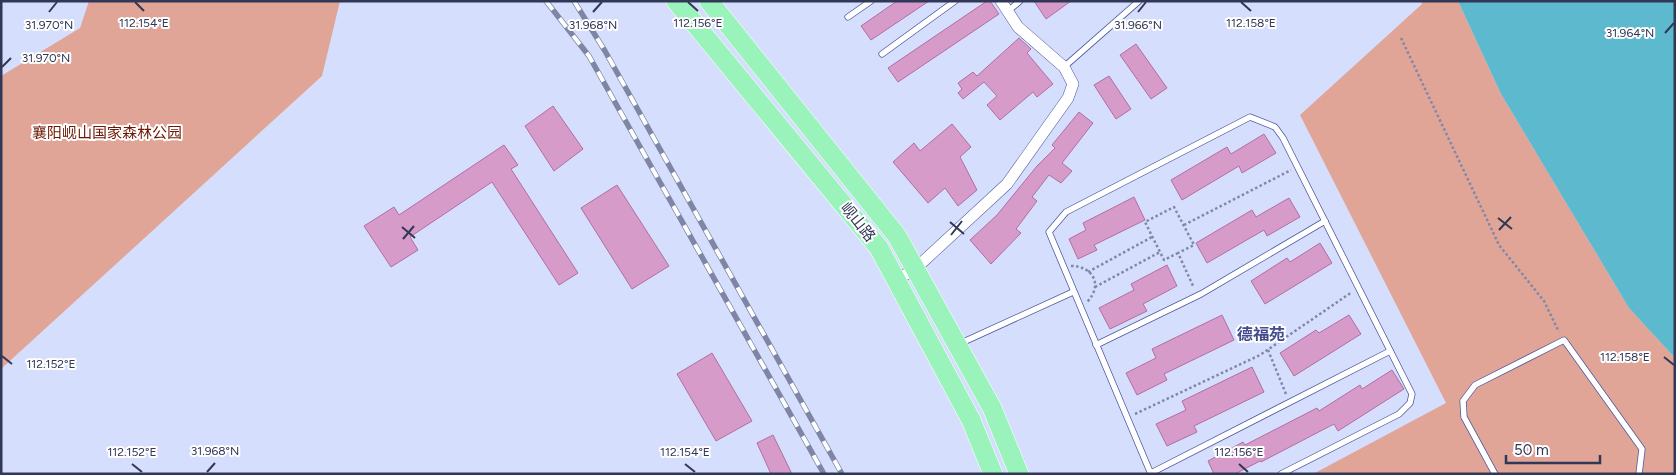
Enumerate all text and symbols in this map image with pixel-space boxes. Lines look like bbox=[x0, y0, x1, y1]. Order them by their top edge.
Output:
text: 112.154°E bbox=[119, 16, 169, 30]
text: 112.156°E bbox=[673, 16, 723, 30]
text: 112.158°E bbox=[1226, 16, 1276, 30]
text: 31.970°N bbox=[25, 18, 73, 32]
text: 31.968°N bbox=[569, 18, 617, 32]
text: 31.966°N bbox=[1114, 18, 1162, 32]
text: 31.964°N bbox=[1606, 26, 1654, 40]
text: 31.970°N bbox=[22, 51, 70, 65]
park label: 襄阳岘山国家森林公园 bbox=[32, 124, 182, 142]
street label: 岘山路 bbox=[837, 199, 879, 245]
district label: 德福苑 bbox=[1237, 325, 1285, 344]
text: 112.158°E bbox=[1600, 350, 1650, 364]
text: 112.152°E bbox=[26, 357, 76, 371]
scale bar bbox=[1506, 432, 1600, 464]
text: 50 m bbox=[1514, 441, 1549, 459]
text: 31.968°N bbox=[191, 444, 239, 458]
text: 112.152°E bbox=[107, 445, 157, 459]
text: 112.154°E bbox=[660, 445, 710, 459]
text: 112.156°E bbox=[1214, 445, 1264, 459]

